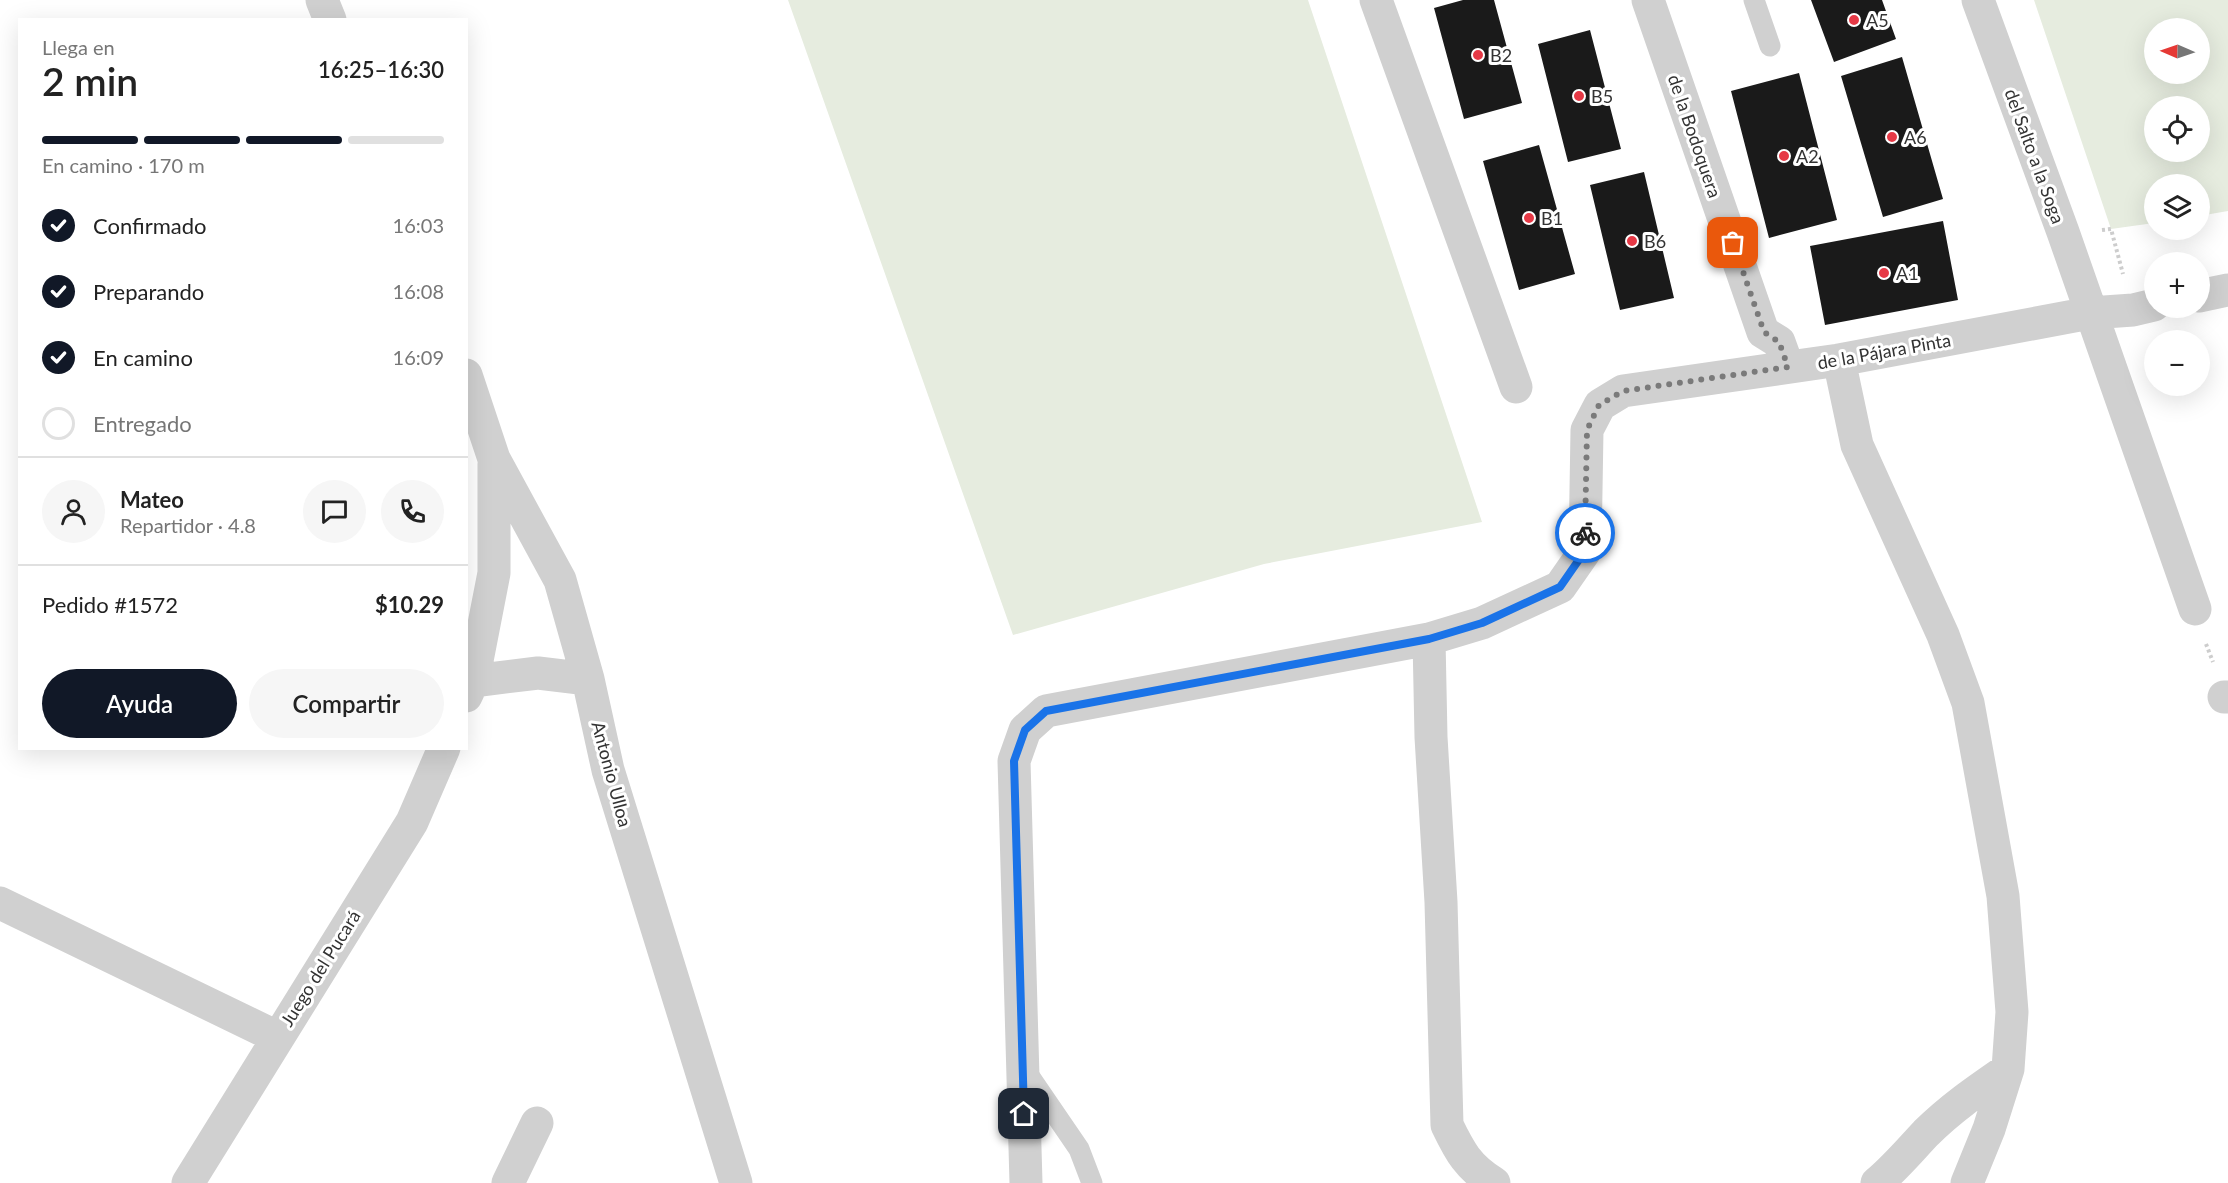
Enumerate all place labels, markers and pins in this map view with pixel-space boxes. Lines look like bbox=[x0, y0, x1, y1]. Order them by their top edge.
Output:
place label: A5 bbox=[1866, 9, 1889, 31]
marker: A5 bbox=[1847, 13, 1861, 27]
place label: B2 bbox=[1490, 44, 1512, 66]
marker: B2 bbox=[1471, 48, 1485, 62]
place label: B5 bbox=[1591, 85, 1613, 107]
marker: B5 bbox=[1572, 89, 1586, 103]
place label: A6 bbox=[1904, 126, 1927, 148]
marker: A6 bbox=[1885, 130, 1899, 144]
place label: A2 bbox=[1796, 145, 1819, 167]
marker: A2 bbox=[1777, 149, 1791, 163]
place label: B1 bbox=[1541, 207, 1563, 229]
marker: B1 bbox=[1522, 211, 1536, 225]
pin bbox=[1707, 217, 1758, 268]
place label: B6 bbox=[1644, 230, 1666, 252]
marker: B6 bbox=[1625, 234, 1639, 248]
place label: A1 bbox=[1896, 262, 1919, 284]
marker: A1 bbox=[1877, 266, 1891, 280]
pin bbox=[998, 1088, 1049, 1139]

